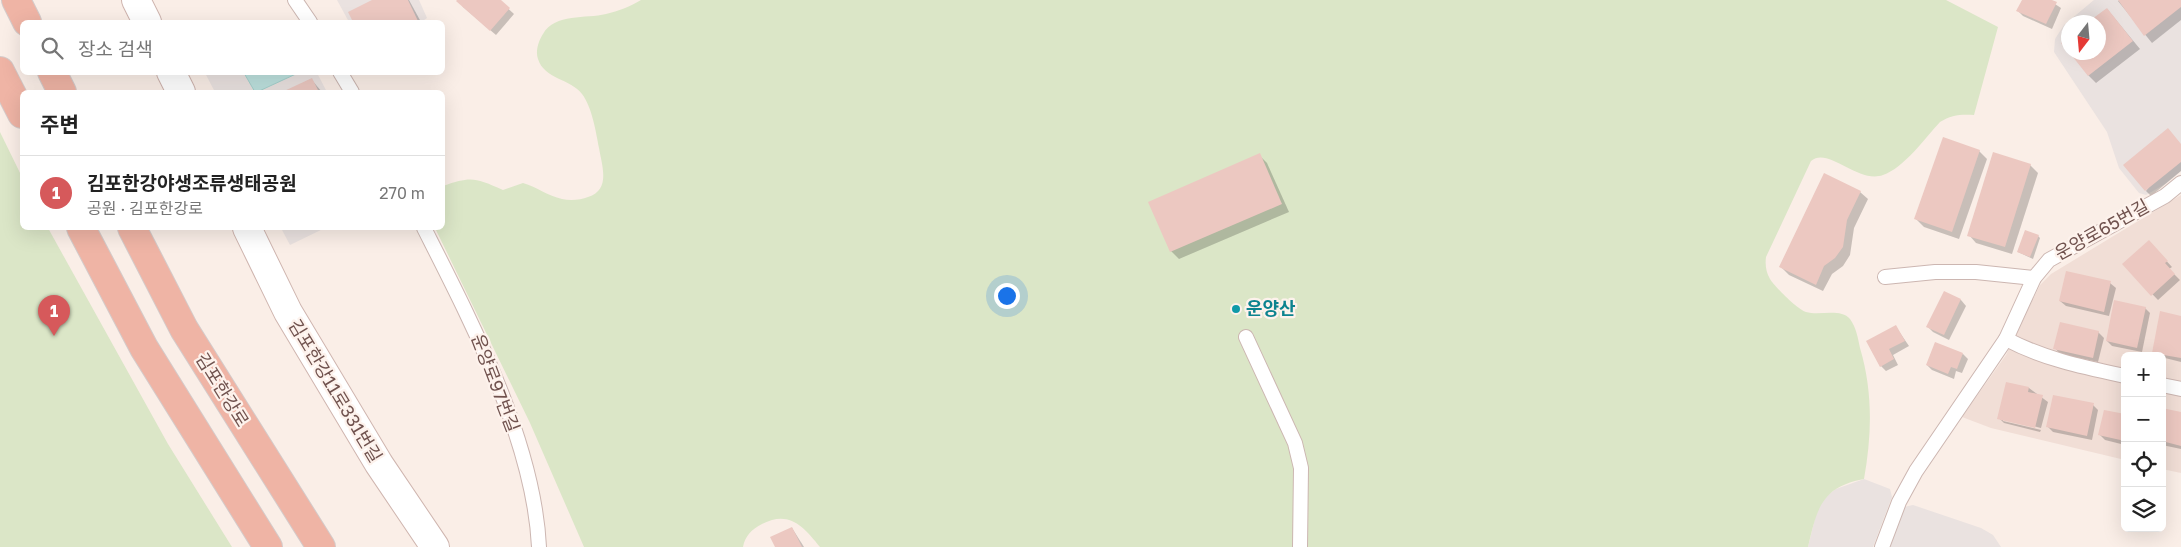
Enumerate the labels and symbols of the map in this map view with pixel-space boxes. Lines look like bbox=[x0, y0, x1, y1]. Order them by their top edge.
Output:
north arrow bbox=[2061, 15, 2106, 60]
street label: 운양로65번길 bbox=[2051, 194, 2152, 264]
your location bbox=[994, 283, 1020, 309]
pin: 1 bbox=[38, 295, 70, 336]
place label: 운양산 bbox=[1246, 297, 1296, 319]
marker: 운양산 bbox=[1230, 303, 1242, 315]
street label: 김포한강11로331번길 bbox=[284, 315, 387, 466]
street label: 운양로97번길 bbox=[467, 331, 525, 435]
street label: 김포한강로 bbox=[192, 349, 254, 430]

